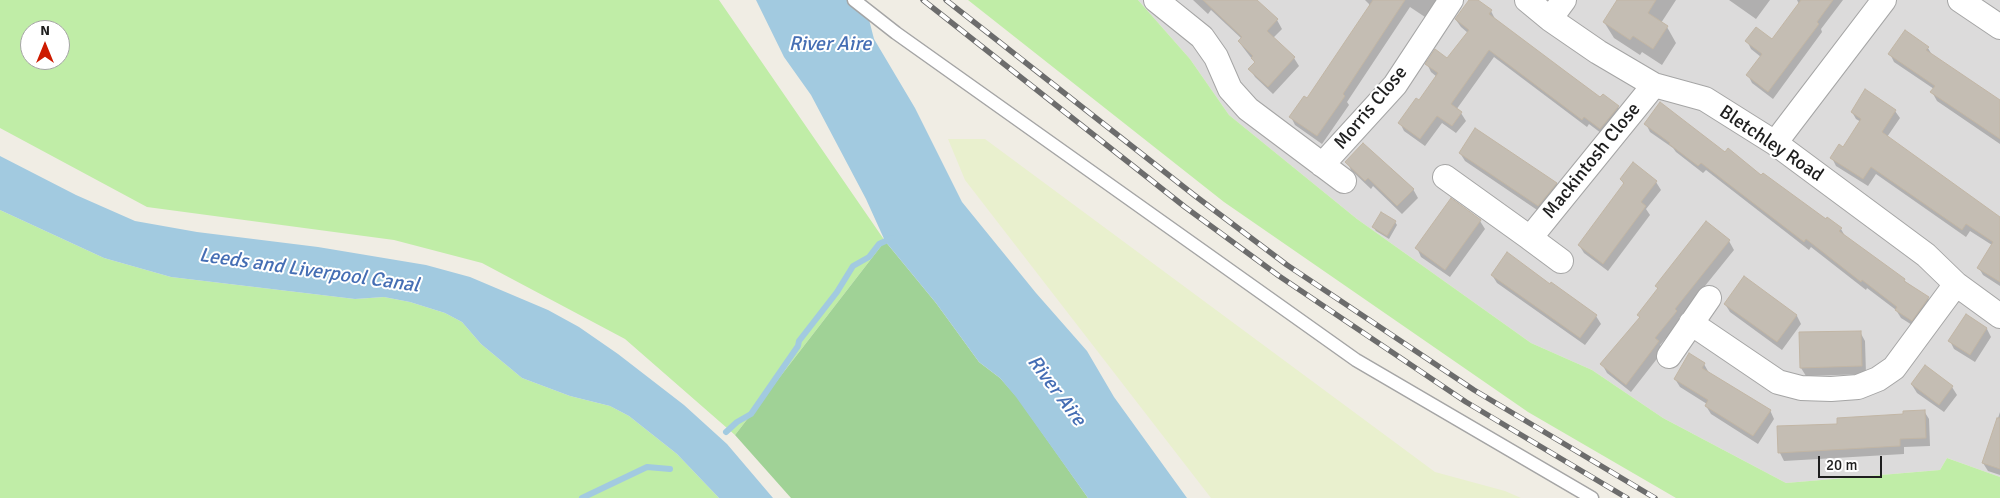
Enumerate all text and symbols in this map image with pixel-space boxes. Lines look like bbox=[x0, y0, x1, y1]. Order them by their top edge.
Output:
north arrow bbox=[20, 20, 70, 70]
text: N bbox=[40, 22, 50, 39]
water label: River Aire bbox=[789, 33, 871, 57]
street label: Morris Close bbox=[1330, 62, 1412, 154]
street label: Mackintosh Close bbox=[1538, 98, 1646, 224]
street label: Bletchley Road bbox=[1715, 101, 1827, 187]
water label: Leeds and Liverpool Canal bbox=[197, 244, 421, 298]
water label: River Aire bbox=[1022, 351, 1090, 431]
scale bar bbox=[1820, 446, 1884, 478]
text: 20 m bbox=[1826, 456, 1857, 474]

